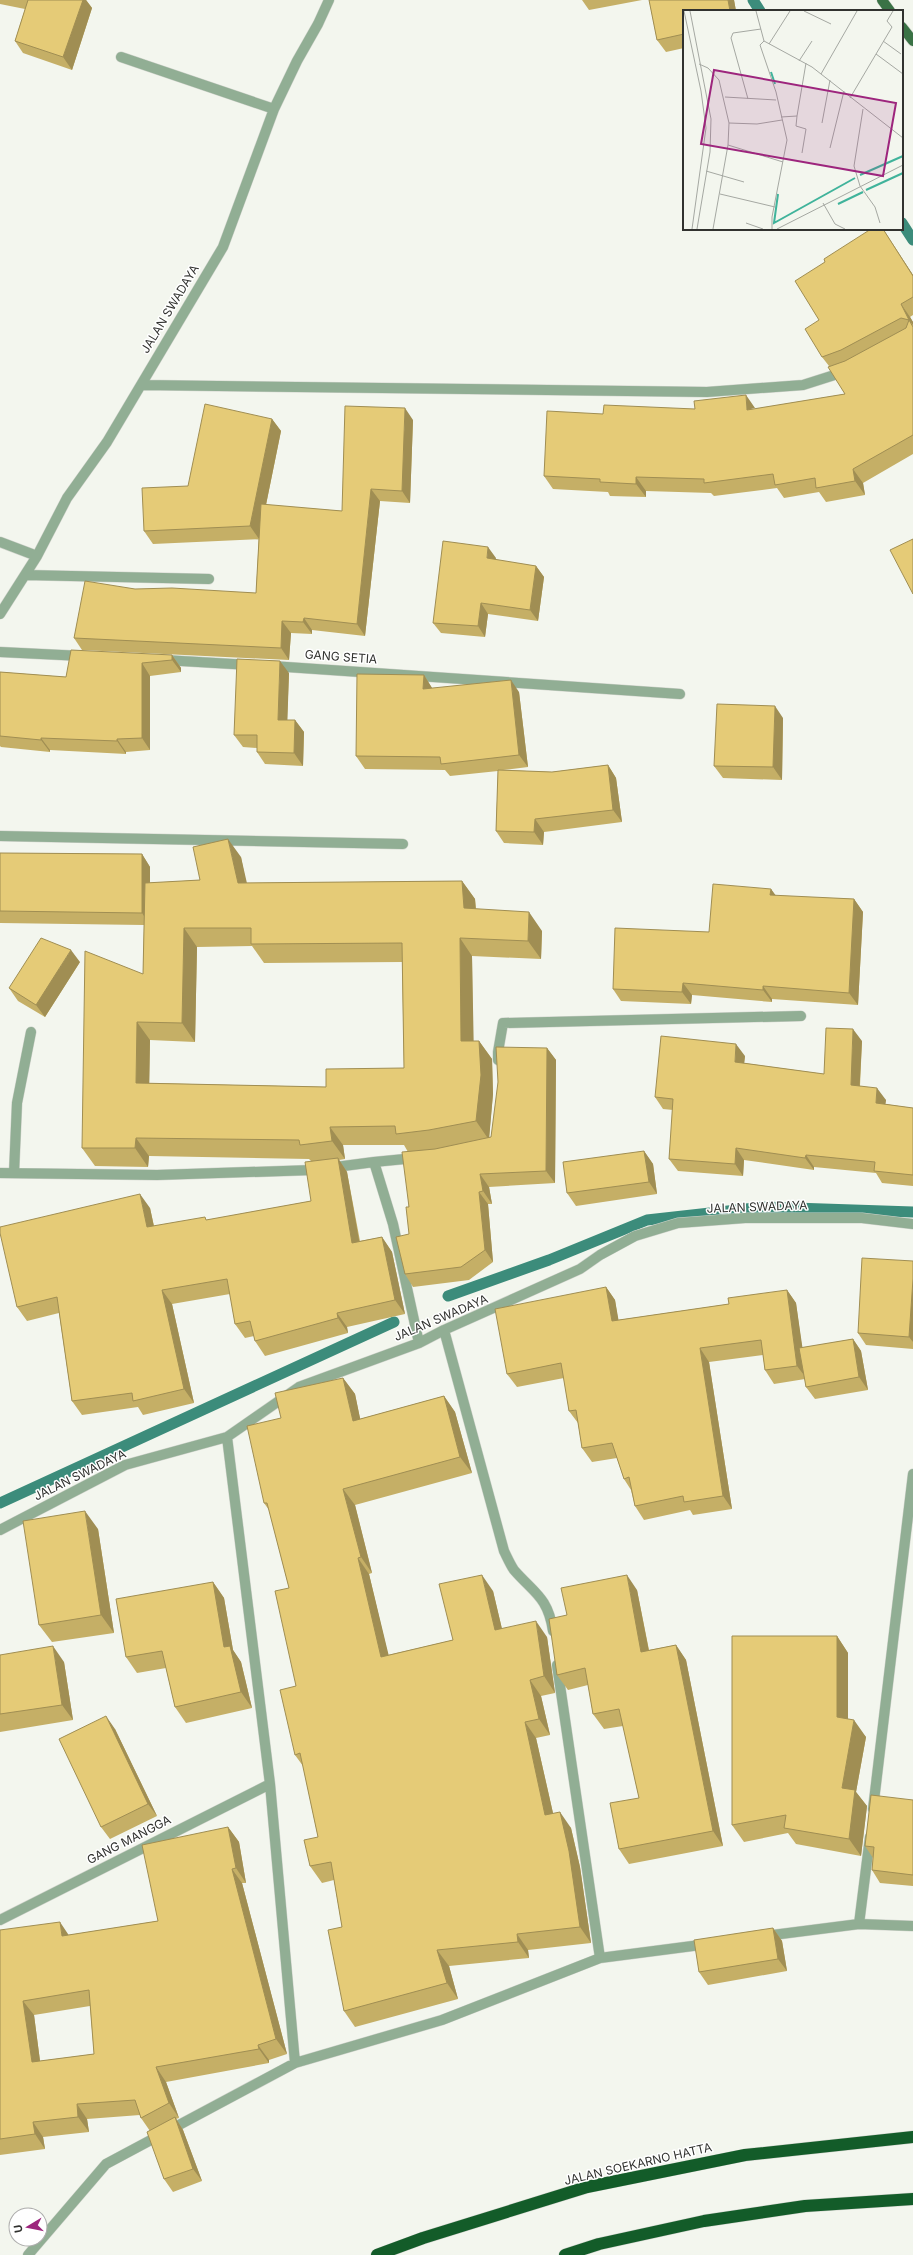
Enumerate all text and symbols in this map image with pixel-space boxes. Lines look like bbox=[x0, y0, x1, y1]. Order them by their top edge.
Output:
inset map bbox=[683, 10, 903, 230]
street label: JALAN SWADAYA bbox=[137, 262, 202, 356]
street label: GANG SETIA bbox=[304, 646, 378, 667]
street label: JALAN SWADAYA bbox=[706, 1197, 808, 1216]
street label: JALAN SWADAYA bbox=[392, 1291, 490, 1344]
street label: JALAN SWADAYA bbox=[31, 1446, 128, 1503]
street label: GANG MANGGA bbox=[84, 1812, 173, 1867]
street label: JALAN SOEKARNO HATTA bbox=[563, 2139, 713, 2188]
north arrow bbox=[8, 2207, 48, 2247]
text: U bbox=[11, 2224, 26, 2234]

